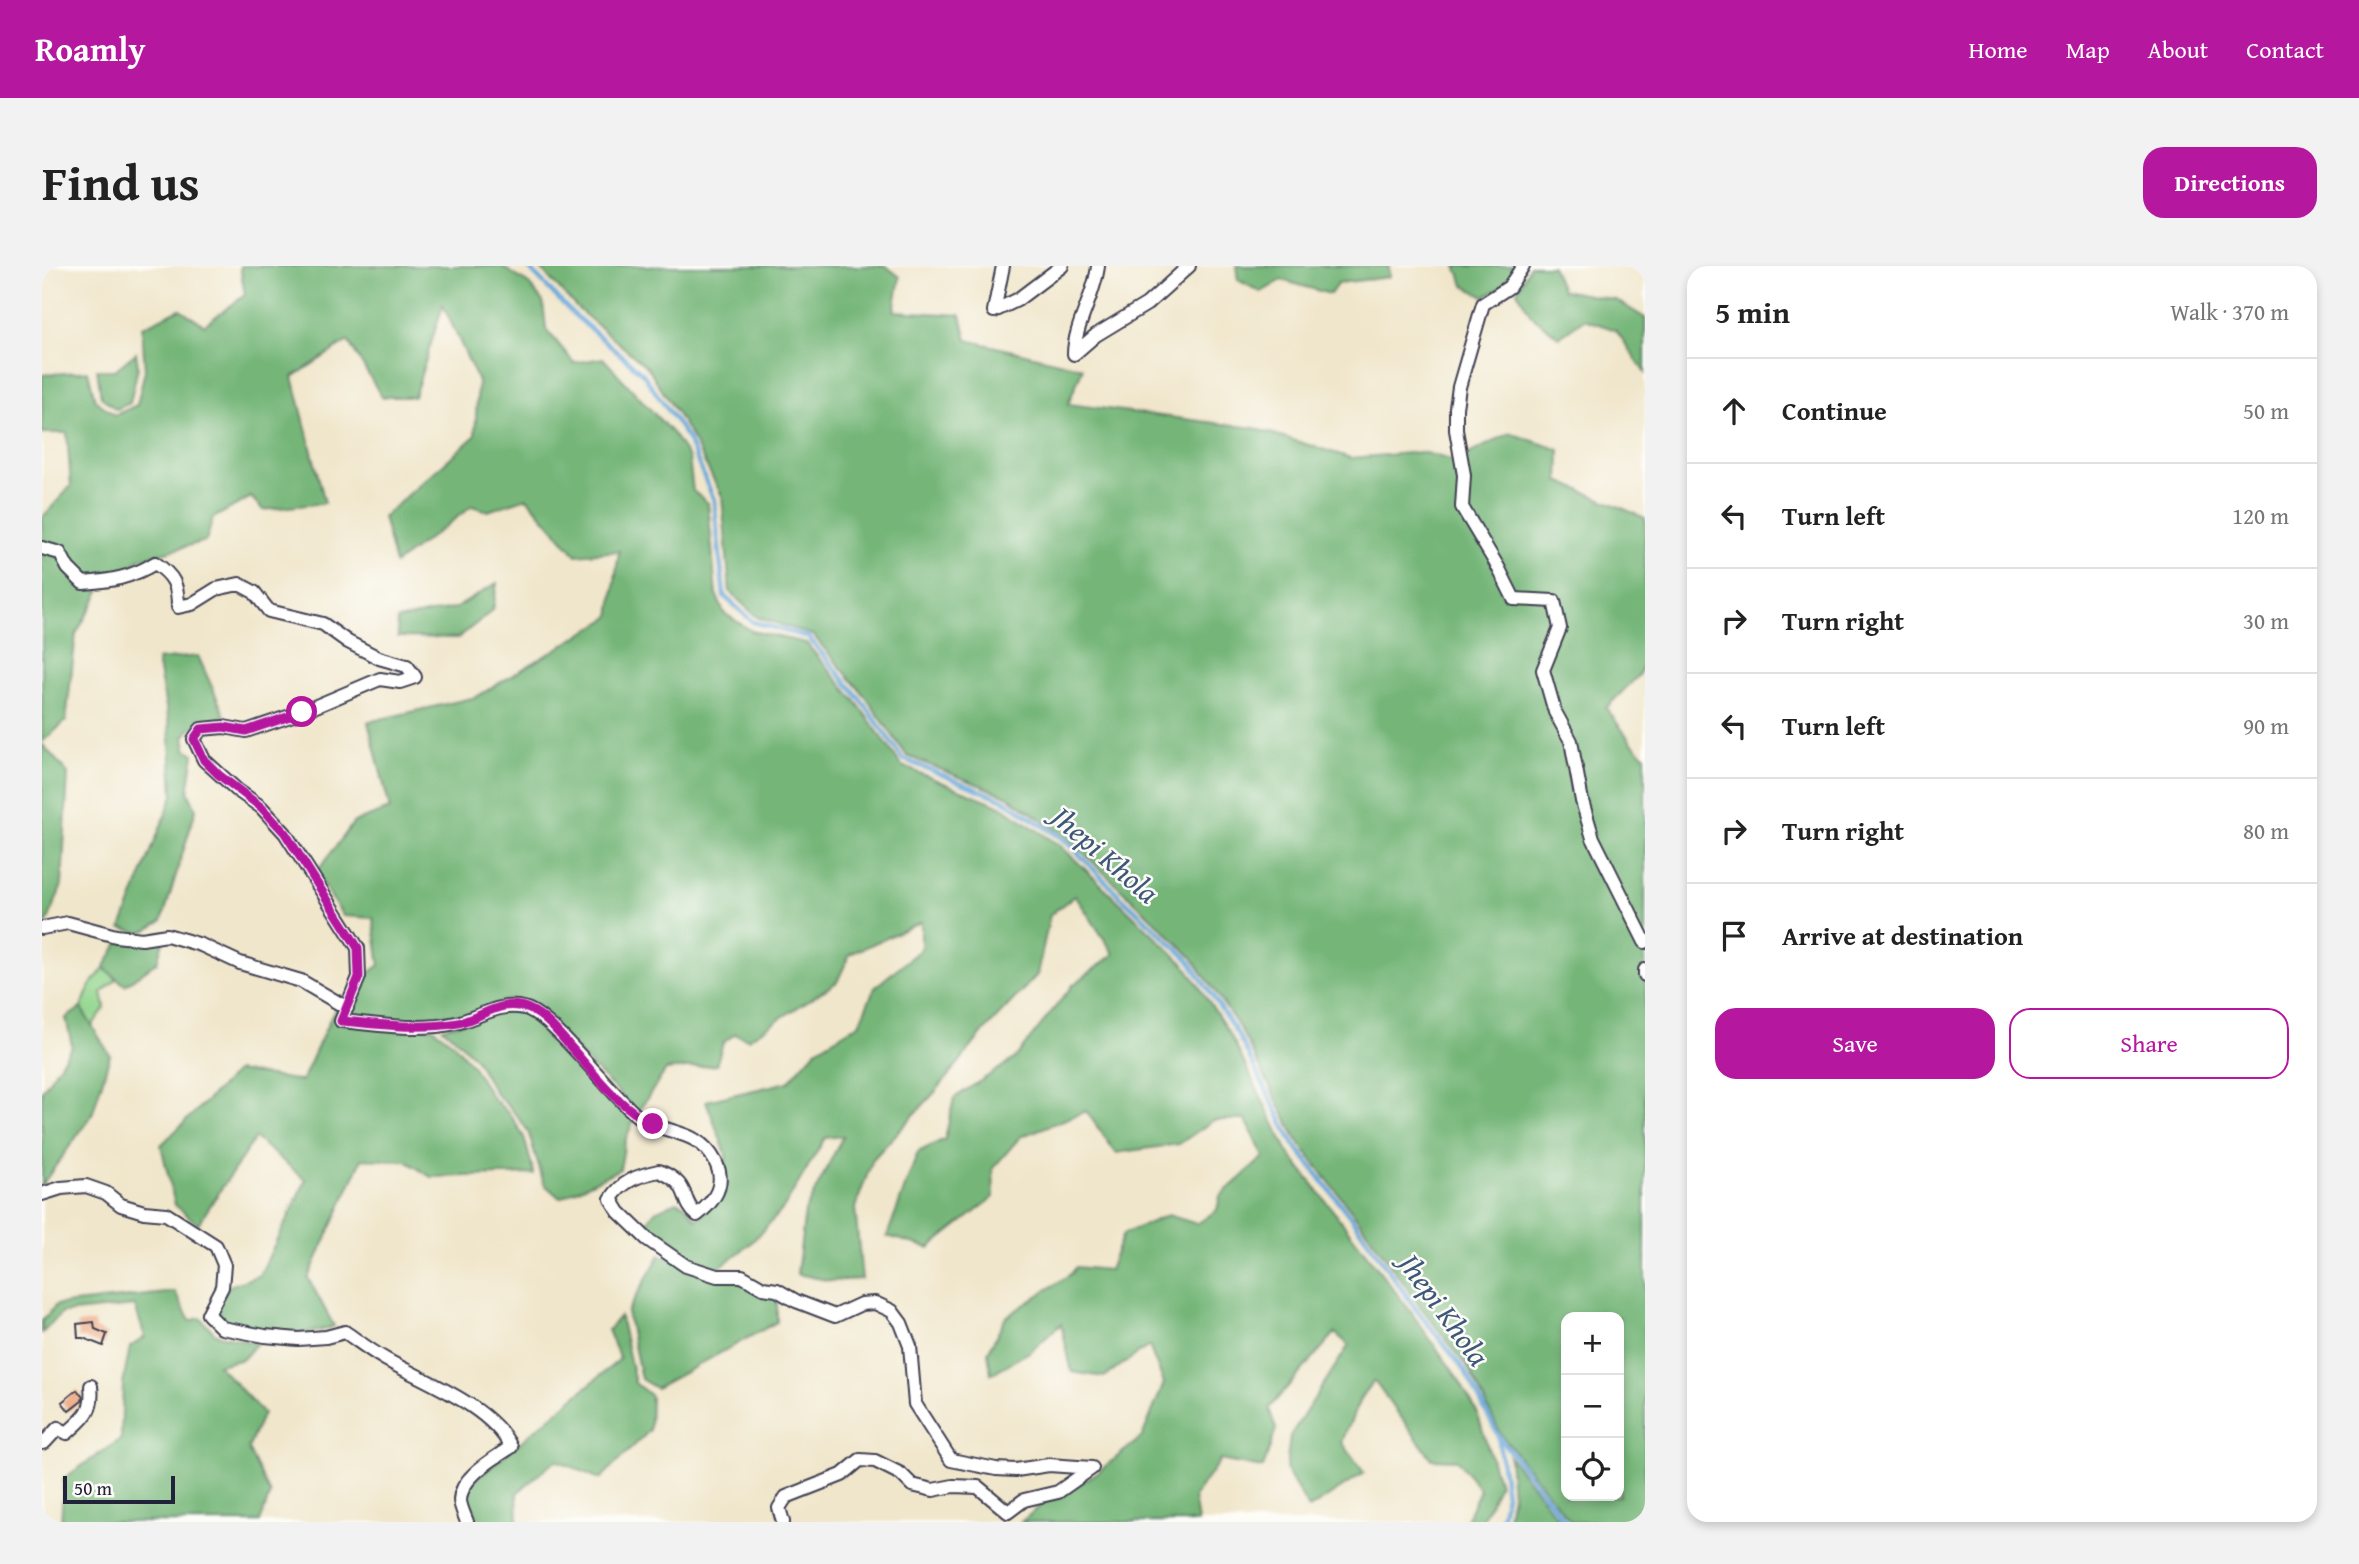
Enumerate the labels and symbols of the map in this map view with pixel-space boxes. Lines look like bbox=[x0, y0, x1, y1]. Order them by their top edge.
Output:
route start bbox=[286, 696, 317, 727]
water label: Jhepi Khola bbox=[1038, 792, 1169, 914]
route end bbox=[637, 1108, 668, 1139]
water label: Jhepi Khola bbox=[1386, 1240, 1501, 1375]
scale bar bbox=[63, 1473, 175, 1505]

